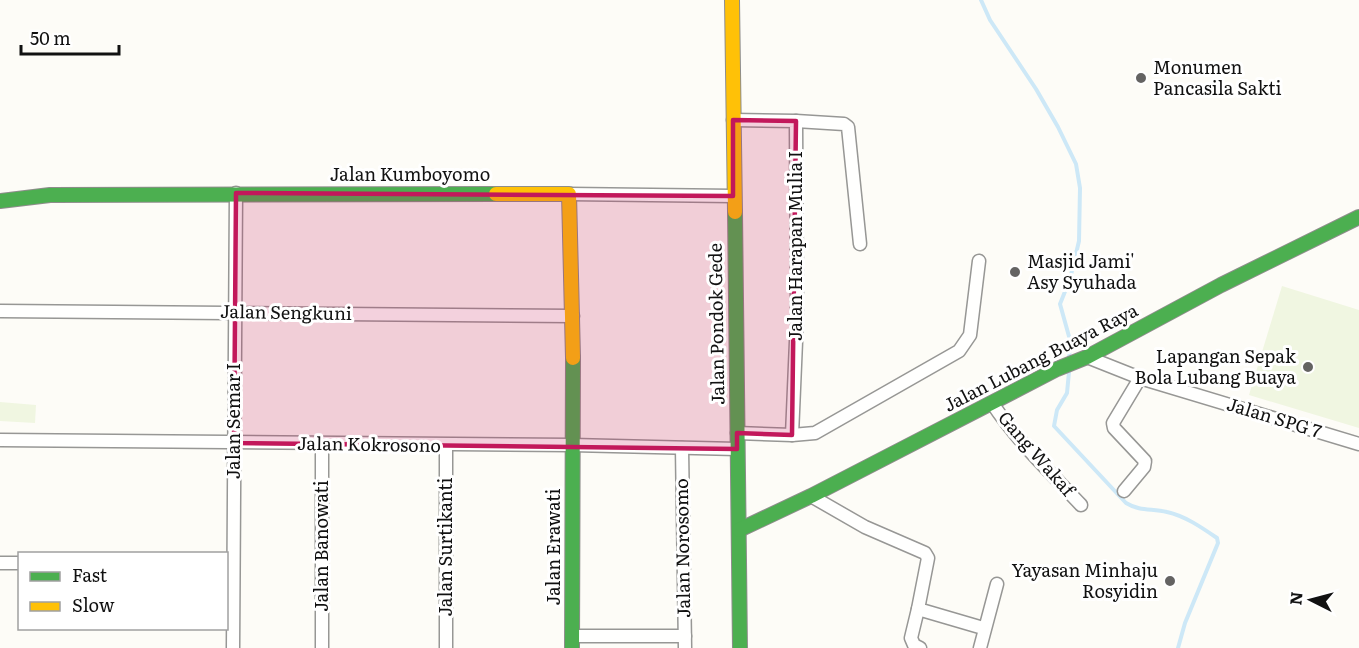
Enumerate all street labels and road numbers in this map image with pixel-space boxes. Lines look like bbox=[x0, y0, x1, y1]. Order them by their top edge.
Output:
street label: Jalan Harapan Mulia I bbox=[781, 151, 808, 341]
street label: Jalan Kumboyomo bbox=[330, 160, 490, 187]
street label: Jalan Pondok Gede bbox=[701, 243, 730, 405]
street label: Jalan Lubang Buaya Raya bbox=[938, 296, 1142, 417]
street label: Jalan Sengkuni bbox=[220, 297, 352, 326]
street label: Jalan Semar I bbox=[219, 363, 246, 479]
street label: Jalan SPG 7 bbox=[1224, 389, 1325, 444]
street label: Gang Wakaf bbox=[992, 404, 1083, 503]
street label: Jalan Kokrosono bbox=[297, 429, 441, 458]
street label: Jalan Surtikanti bbox=[431, 478, 458, 616]
street label: Jalan Norosomo bbox=[667, 478, 696, 618]
street label: Jalan Banowati bbox=[307, 480, 334, 612]
street label: Jalan Erawati bbox=[539, 489, 566, 605]

